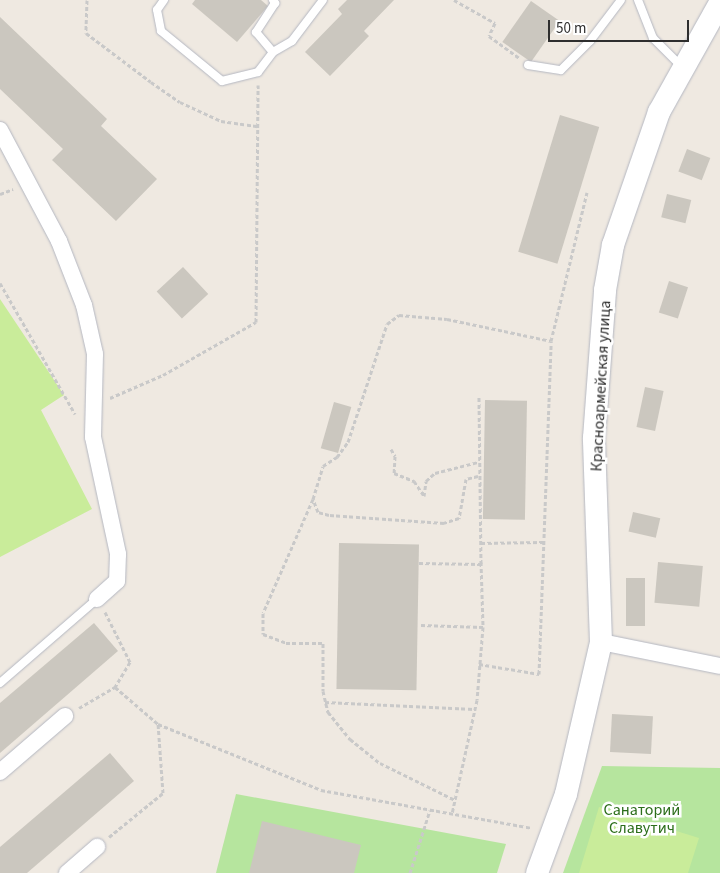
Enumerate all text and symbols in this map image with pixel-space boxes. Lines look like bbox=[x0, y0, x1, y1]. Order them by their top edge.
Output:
scale bar bbox=[550, 10, 691, 42]
text: 50 m bbox=[556, 18, 586, 39]
street label: Красноармейская улица bbox=[587, 300, 615, 472]
park label: Санаторий Славутич bbox=[604, 800, 680, 838]

